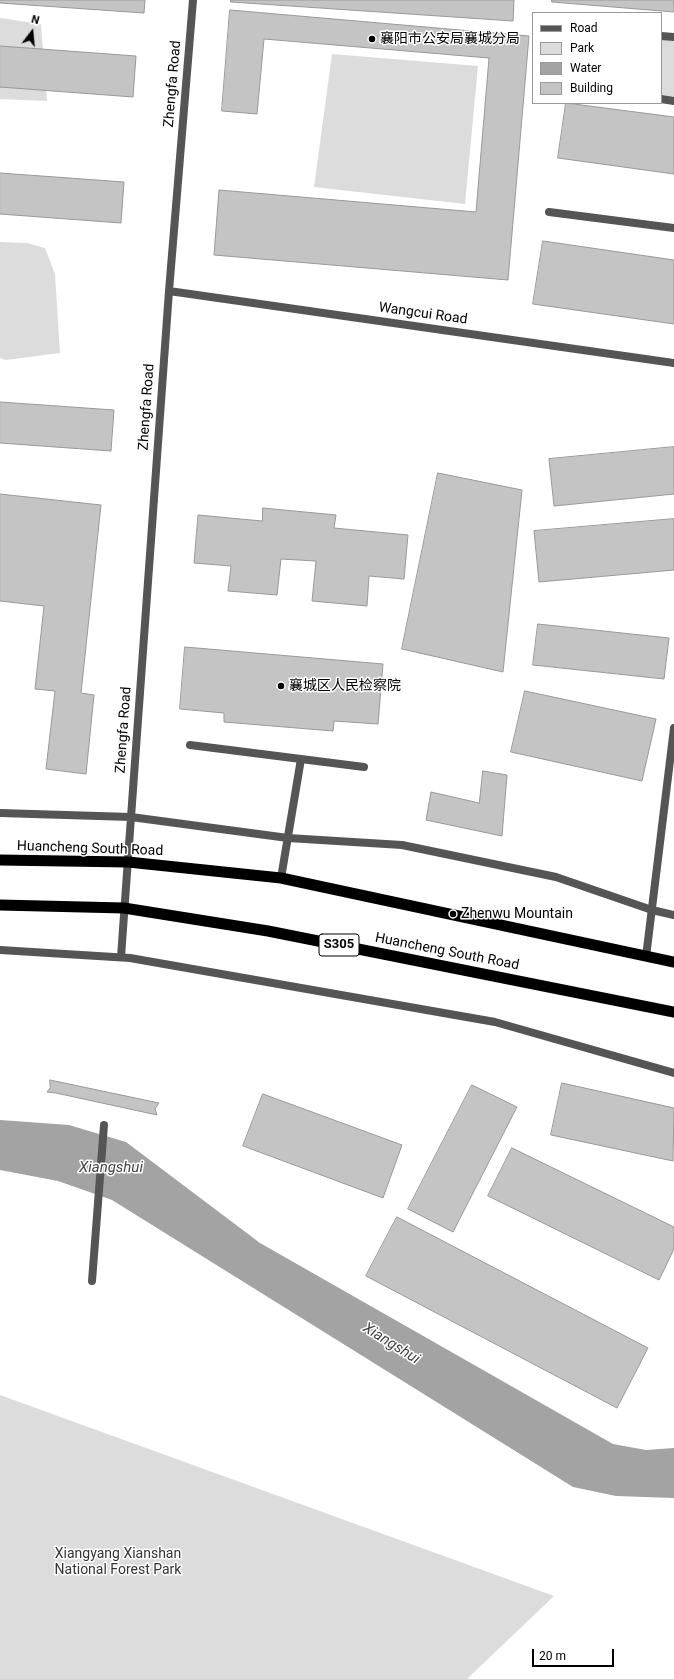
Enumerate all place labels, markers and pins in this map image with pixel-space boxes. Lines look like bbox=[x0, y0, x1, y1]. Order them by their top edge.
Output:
place label: 襄阳市公安局襄城分局 bbox=[380, 31, 520, 47]
marker: 襄阳市公安局襄城分局 bbox=[367, 34, 377, 44]
place label: 襄城区人民检察院 bbox=[289, 678, 401, 694]
marker: 襄城区人民检察院 bbox=[276, 681, 286, 691]
place label: Zhenwu Mountain bbox=[461, 906, 573, 922]
marker: Zhenwu Mountain bbox=[448, 909, 458, 919]

